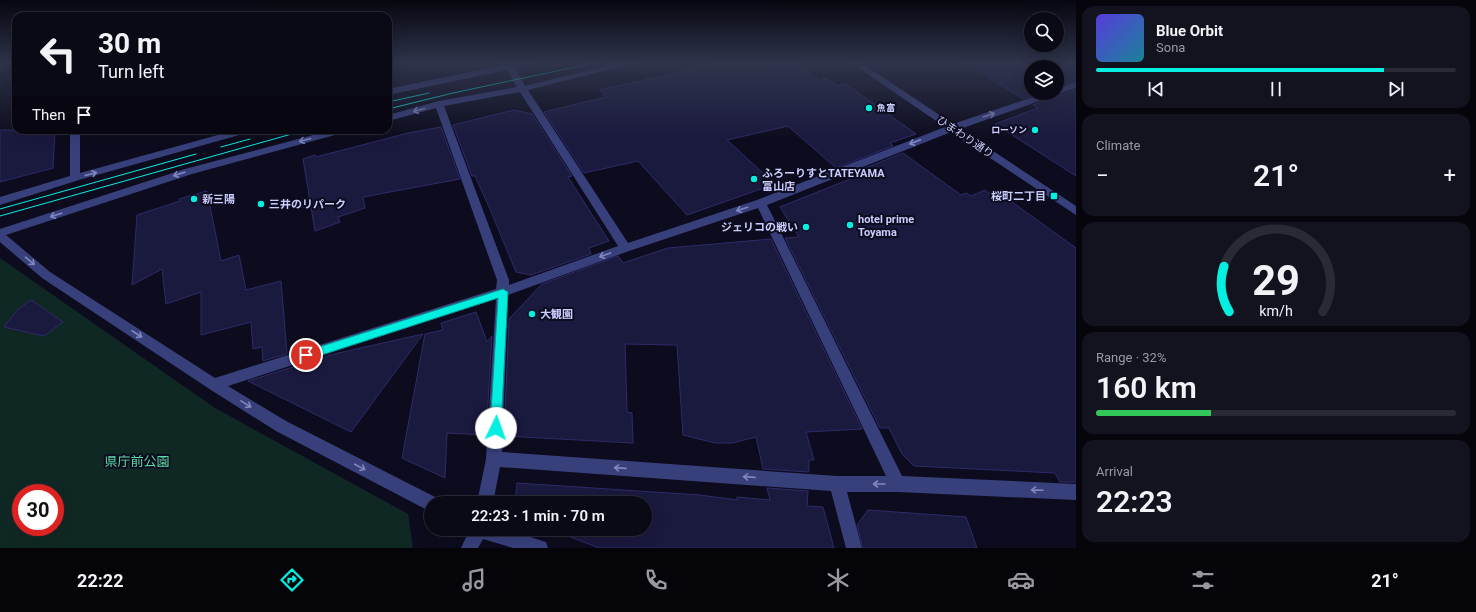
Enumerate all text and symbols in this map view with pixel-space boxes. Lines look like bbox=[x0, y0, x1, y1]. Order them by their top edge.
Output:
map controls bbox=[1024, 12, 1064, 100]
button: search bbox=[1024, 12, 1064, 52]
text: Blue Orbit bbox=[1156, 22, 1223, 40]
text: 30 m bbox=[98, 27, 161, 60]
icon: left bbox=[32, 28, 84, 80]
text: Sona bbox=[1156, 40, 1185, 55]
button: layers bbox=[1024, 60, 1064, 100]
text: Turn left bbox=[98, 61, 164, 82]
icon: previous bbox=[1145, 78, 1167, 100]
icon: pause bbox=[1265, 78, 1287, 100]
icon: next bbox=[1385, 78, 1407, 100]
marker: 魚富 bbox=[864, 103, 874, 113]
place label: 魚富 bbox=[877, 103, 895, 113]
icon: arrive bbox=[73, 104, 95, 126]
text: Then bbox=[32, 106, 65, 124]
one-way arrow bbox=[413, 107, 426, 114]
one-way arrow bbox=[982, 111, 994, 119]
street label: ひまわり通り bbox=[934, 113, 996, 161]
place label: ローソン bbox=[991, 125, 1027, 135]
marker: ローソン bbox=[1030, 125, 1040, 135]
one-way arrow bbox=[299, 137, 312, 144]
text: Climate bbox=[1096, 138, 1140, 153]
one-way arrow bbox=[910, 139, 922, 147]
text: 21° bbox=[1253, 158, 1299, 193]
text: − bbox=[1096, 163, 1109, 188]
text: + bbox=[1444, 163, 1456, 188]
place label: ふろーりすとTATEYAMA 富山店 bbox=[762, 167, 885, 193]
one-way arrow bbox=[84, 169, 97, 177]
one-way arrow bbox=[173, 171, 186, 178]
marker: ふろーりすとTATEYAMA 富山店 bbox=[749, 174, 759, 184]
place label: 桜町二丁目 bbox=[991, 190, 1046, 203]
marker: 桜町二丁目 bbox=[1049, 191, 1059, 201]
place label: 新三陽 bbox=[202, 193, 235, 206]
marker: 新三陽 bbox=[189, 194, 199, 204]
place label: 三井のリパーク bbox=[269, 198, 346, 211]
marker: 三井のリパーク bbox=[256, 199, 266, 209]
one-way arrow bbox=[735, 206, 748, 213]
one-way arrow bbox=[50, 211, 62, 219]
place label: hotel prime Toyama bbox=[858, 213, 914, 239]
marker: hotel prime Toyama bbox=[845, 220, 855, 230]
place label: ジェリコの戦い bbox=[721, 221, 798, 234]
marker: ジェリコの戦い bbox=[801, 222, 811, 232]
one-way arrow bbox=[599, 252, 612, 259]
one-way arrow bbox=[24, 256, 35, 265]
text: 29 bbox=[1252, 256, 1300, 305]
text: km/h bbox=[1259, 303, 1293, 319]
place label: 大観園 bbox=[540, 308, 573, 321]
marker: 大観園 bbox=[527, 309, 537, 319]
one-way arrow bbox=[131, 330, 142, 338]
pin bbox=[289, 338, 323, 372]
icon: arrive bbox=[295, 344, 317, 366]
text: Range · 32% bbox=[1096, 350, 1166, 365]
text: 160 km bbox=[1096, 370, 1197, 405]
one-way arrow bbox=[240, 401, 252, 409]
position arrow bbox=[475, 407, 517, 449]
park label: 県庁前公園 bbox=[104, 454, 170, 469]
one-way arrow bbox=[354, 464, 366, 471]
one-way arrow bbox=[614, 464, 627, 471]
text: Arrival bbox=[1096, 464, 1133, 479]
one-way arrow bbox=[743, 474, 756, 481]
one-way arrow bbox=[873, 480, 886, 488]
speed limit sign: 30 bbox=[12, 484, 64, 536]
text: 22:23 bbox=[1096, 484, 1173, 519]
one-way arrow bbox=[1031, 486, 1044, 494]
text: 22:23 · 1 min · 70 m bbox=[471, 507, 605, 525]
icon: directions bbox=[278, 566, 306, 594]
icon: music bbox=[460, 566, 488, 594]
icon: phone bbox=[642, 566, 670, 594]
icon: climate bbox=[824, 566, 852, 594]
icon: car bbox=[1007, 566, 1035, 594]
icon: filters bbox=[1189, 566, 1217, 594]
text: 22:22 bbox=[77, 570, 124, 591]
text: 21° bbox=[1371, 570, 1399, 591]

